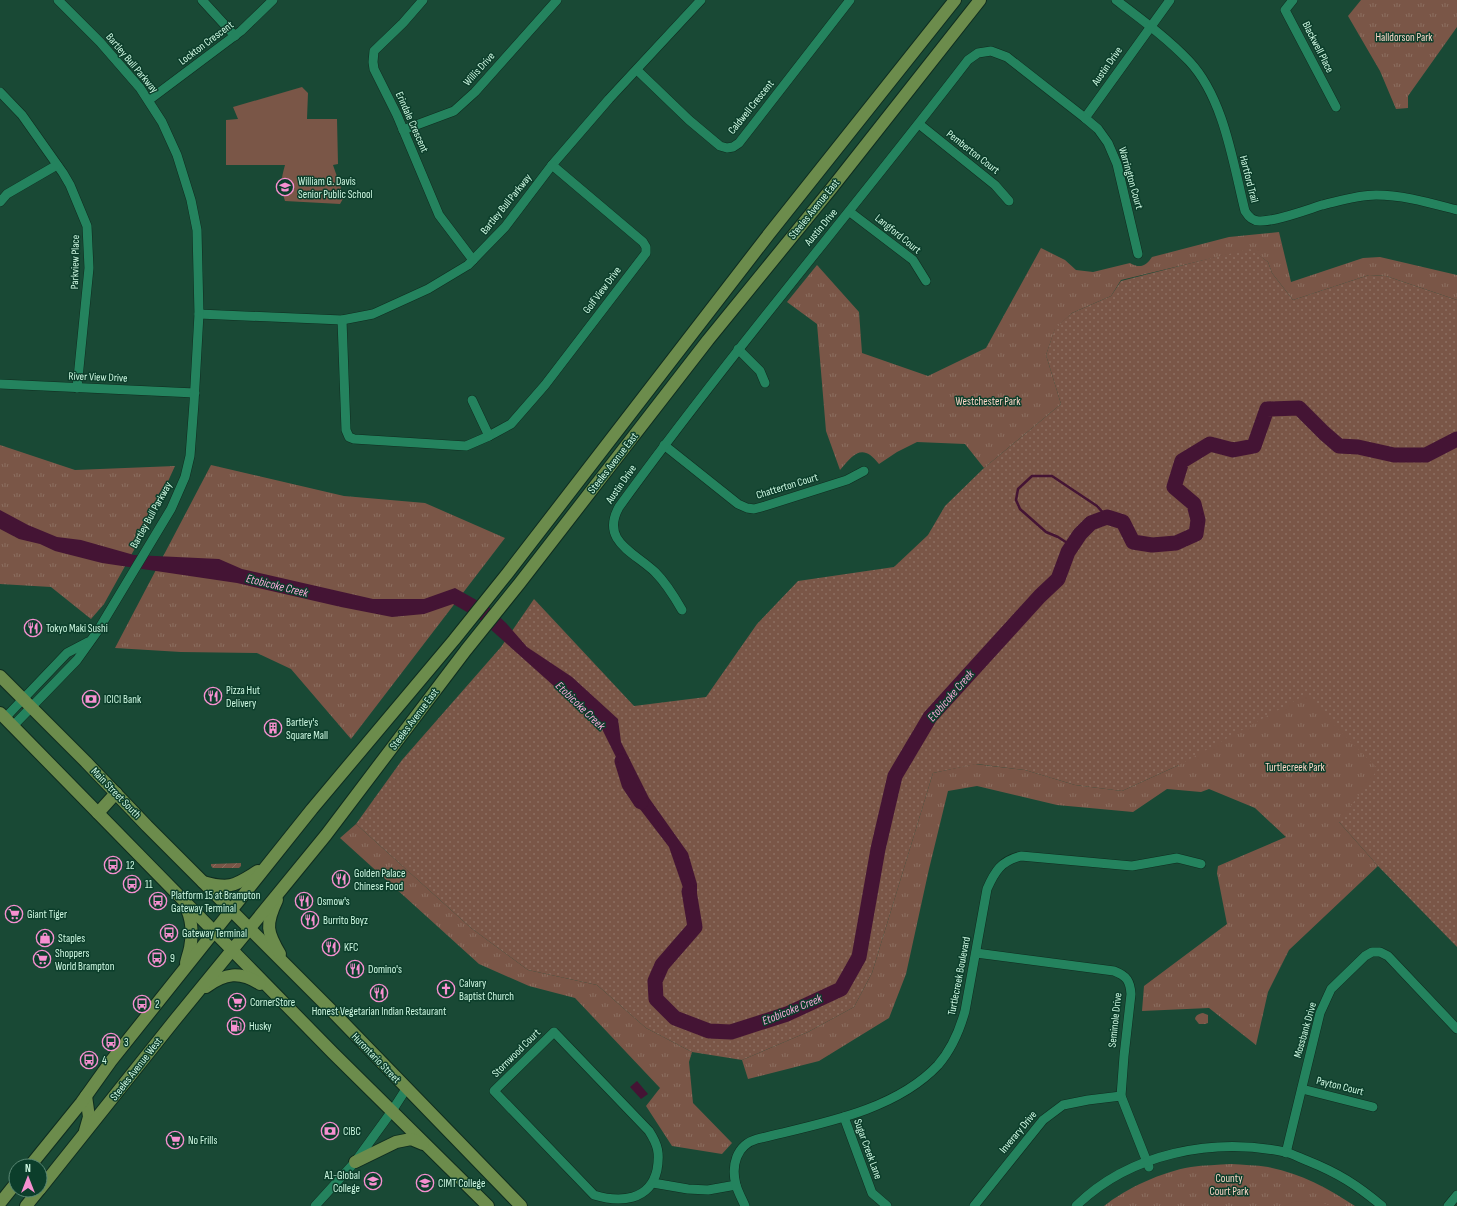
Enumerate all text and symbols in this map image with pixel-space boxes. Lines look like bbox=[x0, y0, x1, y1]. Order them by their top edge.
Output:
street label: Lockton Crescent bbox=[176, 18, 236, 68]
street label: Blackwell Place bbox=[1300, 19, 1336, 75]
street label: Bartley Bull Parkway bbox=[103, 30, 161, 96]
park label: Halldorson Park bbox=[1375, 31, 1433, 44]
street label: Austin Drive bbox=[1088, 44, 1125, 89]
street label: Willis Drive bbox=[461, 50, 497, 88]
street label: Caldwell Crescent bbox=[725, 77, 777, 137]
street label: Erindale Crescent bbox=[393, 90, 431, 155]
street label: Pemberton Court bbox=[944, 127, 1003, 177]
street label: Warrington Court bbox=[1116, 146, 1146, 211]
street label: Hartford Trail bbox=[1237, 154, 1261, 204]
street label: Bartley Bull Parkway bbox=[478, 171, 535, 237]
place label: William G. Davis Senior Public School bbox=[298, 175, 373, 201]
street label: Steeles Avenue East bbox=[786, 176, 843, 242]
school or university icon: William G. Davis Senior Public School bbox=[275, 177, 295, 197]
street label: Austin Drive bbox=[801, 206, 840, 249]
street label: Langford Court bbox=[872, 212, 924, 257]
street label: Parkview Place bbox=[68, 235, 82, 289]
street label: Golf View Drive bbox=[580, 264, 624, 316]
street label: River View Drive bbox=[68, 369, 128, 385]
park label: Westchester Park bbox=[956, 395, 1021, 408]
street label: Steeles Avenue East bbox=[585, 430, 641, 496]
street label: Austin Drive bbox=[602, 462, 639, 507]
street label: Chatterton Court bbox=[755, 470, 820, 502]
street label: Bartley Bull Parkway bbox=[127, 479, 175, 551]
water label: Etobicoke Creek bbox=[244, 571, 310, 601]
restaurant icon: Tokyo Maki Sushi bbox=[23, 618, 43, 638]
place label: Tokyo Maki Sushi bbox=[46, 622, 108, 635]
water label: Etobicoke Creek bbox=[925, 667, 978, 725]
water label: Etobicoke Creek bbox=[552, 679, 608, 734]
place label: Pizza Hut Delivery bbox=[226, 684, 261, 710]
street label: Steeles Avenue East bbox=[387, 685, 442, 752]
restaurant icon: Pizza Hut Delivery bbox=[203, 686, 223, 706]
bank icon: ICICI Bank bbox=[81, 689, 101, 709]
place label: ICICI Bank bbox=[104, 693, 142, 706]
place label: Bartley's Square Mall bbox=[286, 716, 328, 742]
building icon: Bartley's Square Mall bbox=[263, 718, 283, 738]
park label: Turtlecreek Park bbox=[1265, 761, 1326, 774]
street label: Main Street South bbox=[88, 765, 144, 822]
bus stop icon: 12 bbox=[103, 855, 123, 875]
place label: 12 bbox=[126, 859, 135, 872]
place label: Golden Palace Chinese Food bbox=[354, 867, 405, 893]
restaurant icon: Golden Palace Chinese Food bbox=[331, 869, 351, 889]
bus stop icon: 11 bbox=[122, 874, 142, 894]
place label: 11 bbox=[145, 878, 153, 891]
place label: Platform 15 at Brampton Gateway Terminal bbox=[171, 889, 261, 915]
bus stop icon: Platform 15 at Brampton Gateway Terminal bbox=[148, 891, 168, 911]
restaurant icon: Osmow's bbox=[294, 891, 314, 911]
place label: Osmow's bbox=[317, 895, 350, 908]
supermarket icon: Giant Tiger bbox=[4, 904, 24, 924]
place label: Giant Tiger bbox=[27, 908, 67, 921]
restaurant icon: Burrito Boyz bbox=[300, 910, 320, 930]
place label: Burrito Boyz bbox=[323, 914, 368, 927]
bus stop icon: Gateway Terminal bbox=[159, 923, 179, 943]
place label: Gateway Terminal bbox=[182, 927, 247, 940]
shop icon: Staples bbox=[35, 928, 55, 948]
place label: Staples bbox=[58, 932, 85, 945]
street label: Turtlecreek Boulevard bbox=[945, 935, 973, 1016]
restaurant icon: KFC bbox=[321, 937, 341, 957]
place label: KFC bbox=[344, 941, 358, 954]
place label: Shoppers World Brampton bbox=[55, 947, 115, 973]
bus stop icon: 9 bbox=[147, 948, 167, 968]
supermarket icon: Shoppers World Brampton bbox=[32, 949, 52, 969]
place label: 9 bbox=[170, 952, 175, 965]
restaurant icon: Domino's bbox=[345, 959, 365, 979]
place label: Domino's bbox=[368, 963, 402, 976]
place label: Calvary Baptist Church bbox=[459, 977, 514, 1003]
church icon: Calvary Baptist Church bbox=[436, 979, 456, 999]
restaurant icon: Honest Vegetarian Indian Restaurant bbox=[369, 983, 389, 1003]
water label: Etobicoke Creek bbox=[760, 991, 825, 1029]
supermarket icon: CornerStore bbox=[227, 992, 247, 1012]
street label: Seminole Drive bbox=[1106, 992, 1124, 1048]
bus stop icon: 2 bbox=[132, 994, 152, 1014]
place label: CornerStore bbox=[250, 996, 295, 1009]
place label: 2 bbox=[155, 998, 160, 1011]
street label: Mossbank Drive bbox=[1291, 1001, 1319, 1059]
place label: Honest Vegetarian Indian Restaurant bbox=[312, 1005, 447, 1018]
fuel station icon: Husky bbox=[226, 1016, 246, 1036]
place label: Husky bbox=[249, 1020, 272, 1033]
street label: Stornwood Court bbox=[489, 1026, 543, 1080]
street label: Hurontario Street bbox=[349, 1030, 404, 1086]
bus stop icon: 3 bbox=[101, 1032, 121, 1052]
street label: Steeles Avenue West bbox=[107, 1034, 165, 1103]
place label: 3 bbox=[124, 1036, 129, 1049]
bus stop icon: 4 bbox=[79, 1050, 99, 1070]
place label: 4 bbox=[102, 1054, 107, 1067]
street label: Payton Court bbox=[1315, 1074, 1366, 1098]
street label: Inverary Drive bbox=[997, 1108, 1039, 1156]
street label: Sugar Creek Lane bbox=[851, 1117, 885, 1181]
bank icon: CIBC bbox=[320, 1121, 340, 1141]
place label: CIBC bbox=[343, 1125, 361, 1138]
supermarket icon: No Frills bbox=[165, 1130, 185, 1150]
place label: No Frills bbox=[188, 1134, 217, 1147]
north arrow bbox=[8, 1158, 48, 1198]
text: N bbox=[25, 1162, 31, 1175]
place label: A1-Global College bbox=[323, 1169, 360, 1195]
school or university icon: A1-Global College bbox=[363, 1171, 383, 1191]
park label: County Court Park bbox=[1210, 1172, 1249, 1198]
school or university icon: CIMT College bbox=[415, 1173, 435, 1193]
place label: CIMT College bbox=[438, 1177, 485, 1190]

